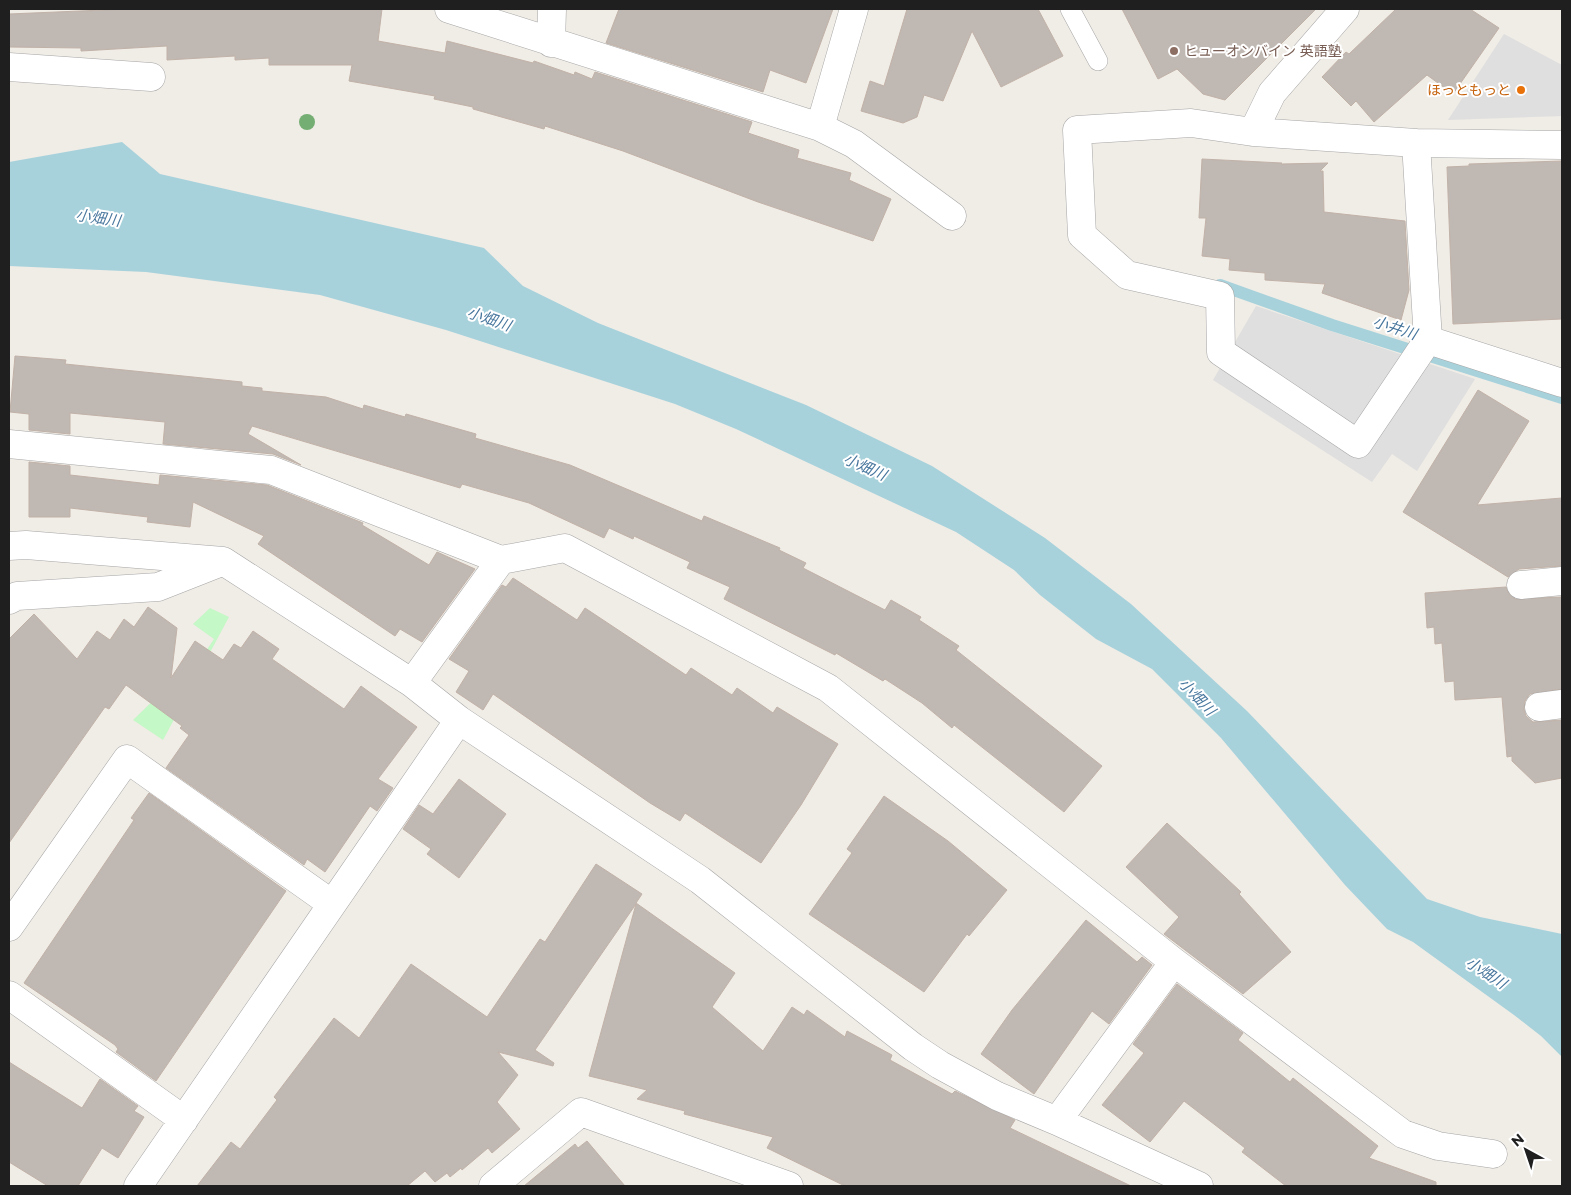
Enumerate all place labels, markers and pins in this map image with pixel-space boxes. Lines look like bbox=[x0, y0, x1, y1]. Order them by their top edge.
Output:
place label: ヒューオンバイン 英語塾 bbox=[1184, 42, 1342, 60]
marker: ヒューオンバイン 英語塾 bbox=[1168, 45, 1180, 57]
place label: ほっともっと bbox=[1427, 81, 1511, 99]
marker: ほっともっと bbox=[1515, 84, 1527, 96]

